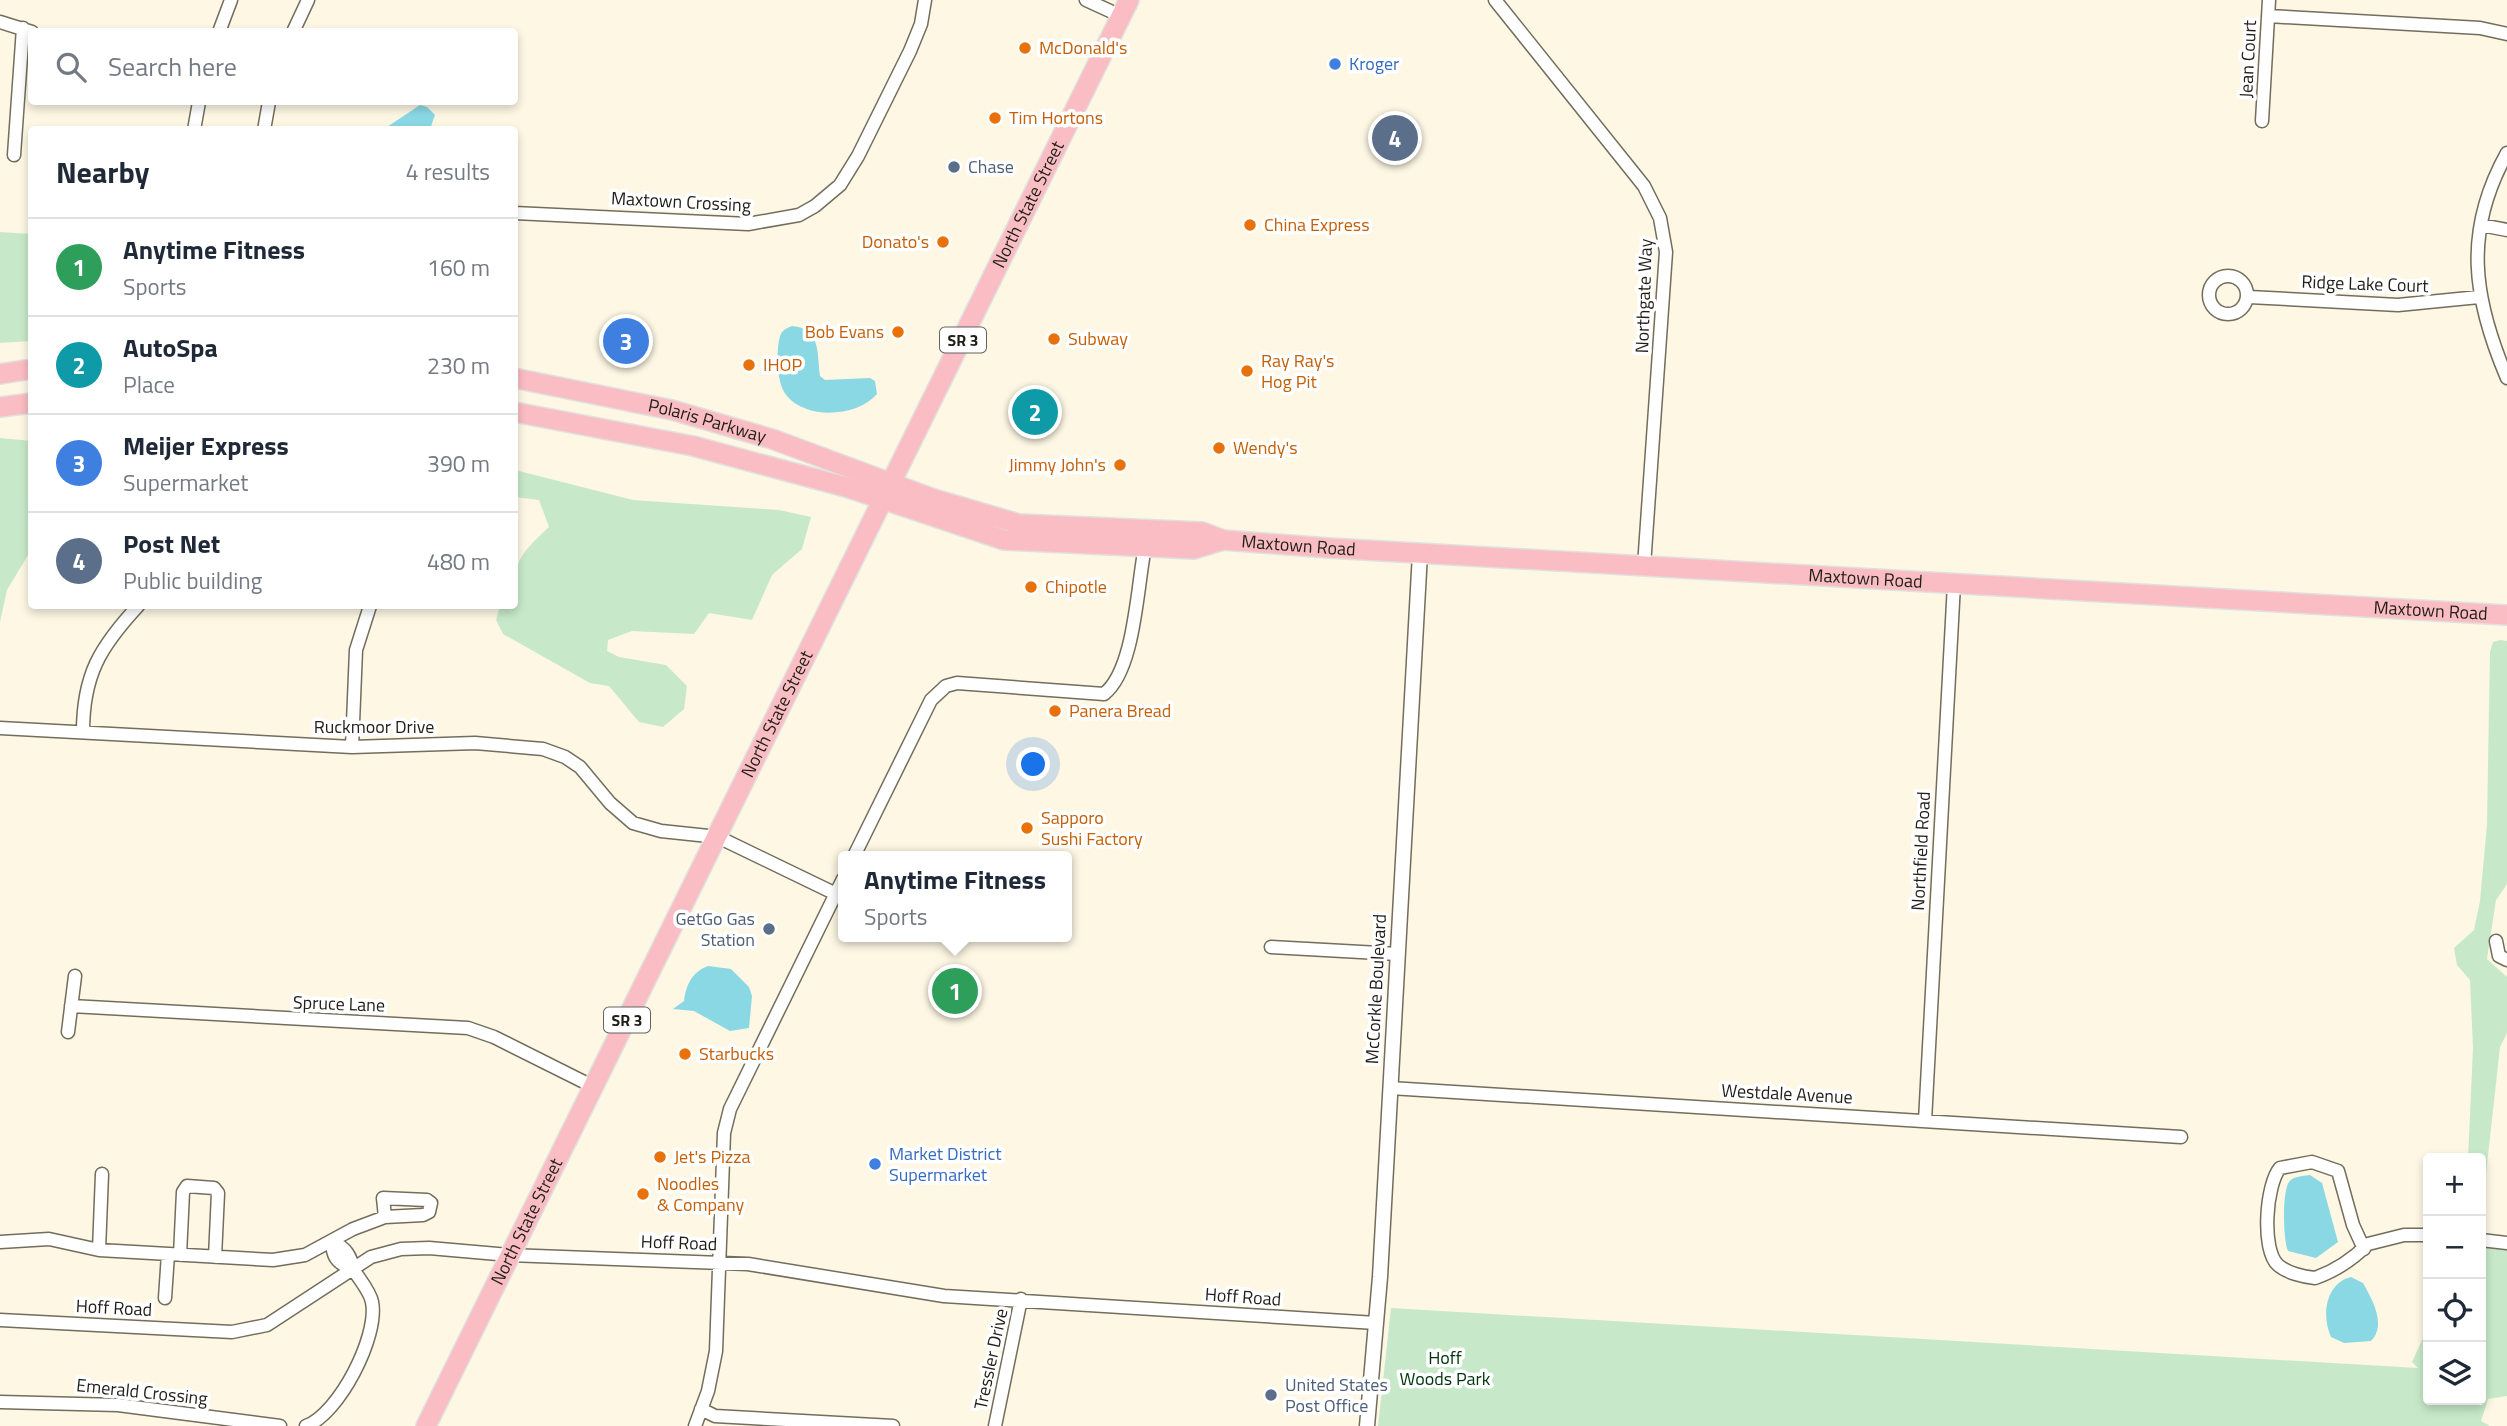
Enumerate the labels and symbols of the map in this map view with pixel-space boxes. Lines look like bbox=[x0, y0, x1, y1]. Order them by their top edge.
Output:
street label: Jean Court bbox=[2232, 19, 2263, 99]
place label: McDonald's bbox=[1039, 34, 1127, 61]
marker: McDonald's bbox=[1017, 40, 1033, 56]
place label: Kroger bbox=[1349, 50, 1399, 77]
marker: Kroger bbox=[1327, 56, 1343, 72]
place label: Tim Hortons bbox=[1009, 104, 1103, 131]
marker: Tim Hortons bbox=[987, 110, 1003, 126]
pin: 4 bbox=[1372, 112, 1418, 164]
street label: North State Street bbox=[985, 135, 1071, 272]
place label: Chase bbox=[968, 153, 1014, 180]
marker: Chase bbox=[946, 159, 962, 175]
street label: Maxtown Crossing bbox=[610, 184, 752, 219]
place label: China Express bbox=[1264, 211, 1370, 238]
marker: China Express bbox=[1242, 217, 1258, 233]
place label: Donato's bbox=[862, 228, 929, 255]
marker: Donato's bbox=[935, 234, 951, 250]
street label: Northgate Way bbox=[1628, 238, 1659, 354]
street label: Ridge Lake Court bbox=[2301, 268, 2430, 299]
pin: 3 bbox=[603, 315, 649, 367]
place label: Bob Evans bbox=[805, 318, 884, 345]
marker: Bob Evans bbox=[890, 324, 906, 340]
place label: Subway bbox=[1068, 325, 1128, 352]
road number: SR 3 bbox=[940, 328, 986, 352]
marker: Subway bbox=[1046, 331, 1062, 347]
place label: Ray Ray's Hog Pit bbox=[1261, 347, 1334, 395]
place label: IHOP bbox=[763, 351, 802, 378]
marker: IHOP bbox=[741, 357, 757, 373]
marker: Ray Ray's Hog Pit bbox=[1239, 363, 1255, 379]
pin: 2 bbox=[1012, 386, 1058, 438]
street label: Polaris Parkway bbox=[646, 392, 770, 450]
place label: Wendy's bbox=[1233, 434, 1298, 461]
marker: Wendy's bbox=[1211, 440, 1227, 456]
place label: Jimmy John's bbox=[1008, 451, 1106, 478]
marker: Jimmy John's bbox=[1112, 457, 1128, 473]
street label: Maxtown Road bbox=[1240, 527, 1356, 562]
street label: Maxtown Road bbox=[1808, 561, 1923, 595]
place label: Chipotle bbox=[1045, 573, 1107, 600]
marker: Chipotle bbox=[1023, 579, 1039, 595]
street label: Maxtown Road bbox=[2373, 593, 2489, 627]
street label: North State Street bbox=[734, 645, 820, 782]
place label: Panera Bread bbox=[1069, 697, 1171, 724]
marker: Panera Bread bbox=[1047, 703, 1063, 719]
street label: Ruckmoor Drive bbox=[314, 713, 434, 740]
your location bbox=[1016, 747, 1050, 781]
street label: Northfield Road bbox=[1904, 791, 1937, 911]
place label: Sapporo Sushi Factory bbox=[1041, 804, 1143, 852]
marker: Sapporo Sushi Factory bbox=[1019, 820, 1035, 836]
place label: GetGo Gas Station bbox=[676, 905, 755, 953]
street label: McCorkle Boulevard bbox=[1358, 913, 1393, 1065]
marker: GetGo Gas Station bbox=[761, 921, 777, 937]
pin: 1 bbox=[932, 965, 978, 1017]
street label: Spruce Lane bbox=[292, 988, 386, 1019]
road number: SR 3 bbox=[604, 1008, 650, 1032]
place label: Starbucks bbox=[699, 1040, 774, 1067]
marker: Starbucks bbox=[677, 1046, 693, 1062]
street label: Westdale Avenue bbox=[1721, 1077, 1853, 1110]
place label: Market District Supermarket bbox=[889, 1140, 1002, 1188]
place label: Jet's Pizza bbox=[674, 1143, 750, 1170]
marker: Jet's Pizza bbox=[652, 1149, 668, 1165]
street label: North State Street bbox=[484, 1153, 569, 1289]
marker: Market District Supermarket bbox=[867, 1156, 883, 1172]
place label: Noodles & Company bbox=[657, 1170, 745, 1218]
marker: Noodles & Company bbox=[635, 1186, 651, 1202]
street label: Hoff Road bbox=[640, 1228, 718, 1257]
street label: Hoff Road bbox=[1204, 1280, 1282, 1313]
street label: Hoff Road bbox=[75, 1292, 153, 1323]
street label: Tressler Drive bbox=[967, 1306, 1014, 1412]
park label: Hoff Woods Park bbox=[1400, 1344, 1491, 1392]
street label: Emerald Crossing bbox=[75, 1371, 209, 1412]
place label: United States Post Office bbox=[1285, 1371, 1388, 1419]
marker: United States Post Office bbox=[1263, 1387, 1279, 1403]

